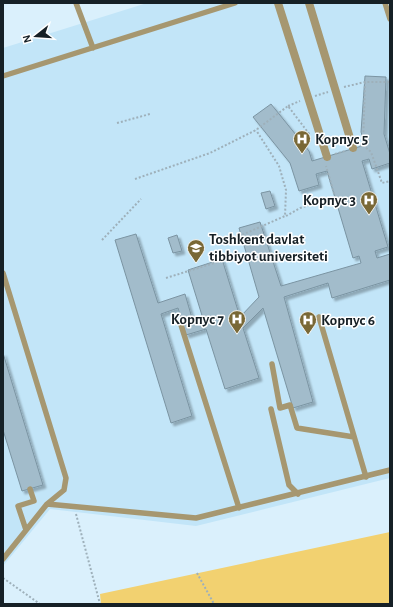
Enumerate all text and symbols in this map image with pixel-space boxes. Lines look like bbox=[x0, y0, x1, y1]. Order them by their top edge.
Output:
north arrow bbox=[16, 16, 56, 56]
text: N bbox=[21, 34, 33, 44]
hospital icon: Корпус 5 bbox=[292, 129, 312, 154]
place label: Корпус 5 bbox=[315, 132, 368, 147]
hospital icon: Корпус 3 bbox=[359, 190, 379, 215]
place label: Корпус 3 bbox=[303, 193, 356, 208]
place label: Toshkent davlat tibbiyot universiteti bbox=[209, 232, 328, 264]
school or university icon: Toshkent davlat tibbiyot universiteti bbox=[186, 238, 206, 263]
hospital icon: Корпус 7 bbox=[227, 309, 247, 334]
hospital icon: Корпус 6 bbox=[298, 310, 318, 335]
place label: Корпус 7 bbox=[171, 312, 225, 327]
place label: Корпус 6 bbox=[321, 313, 375, 328]

